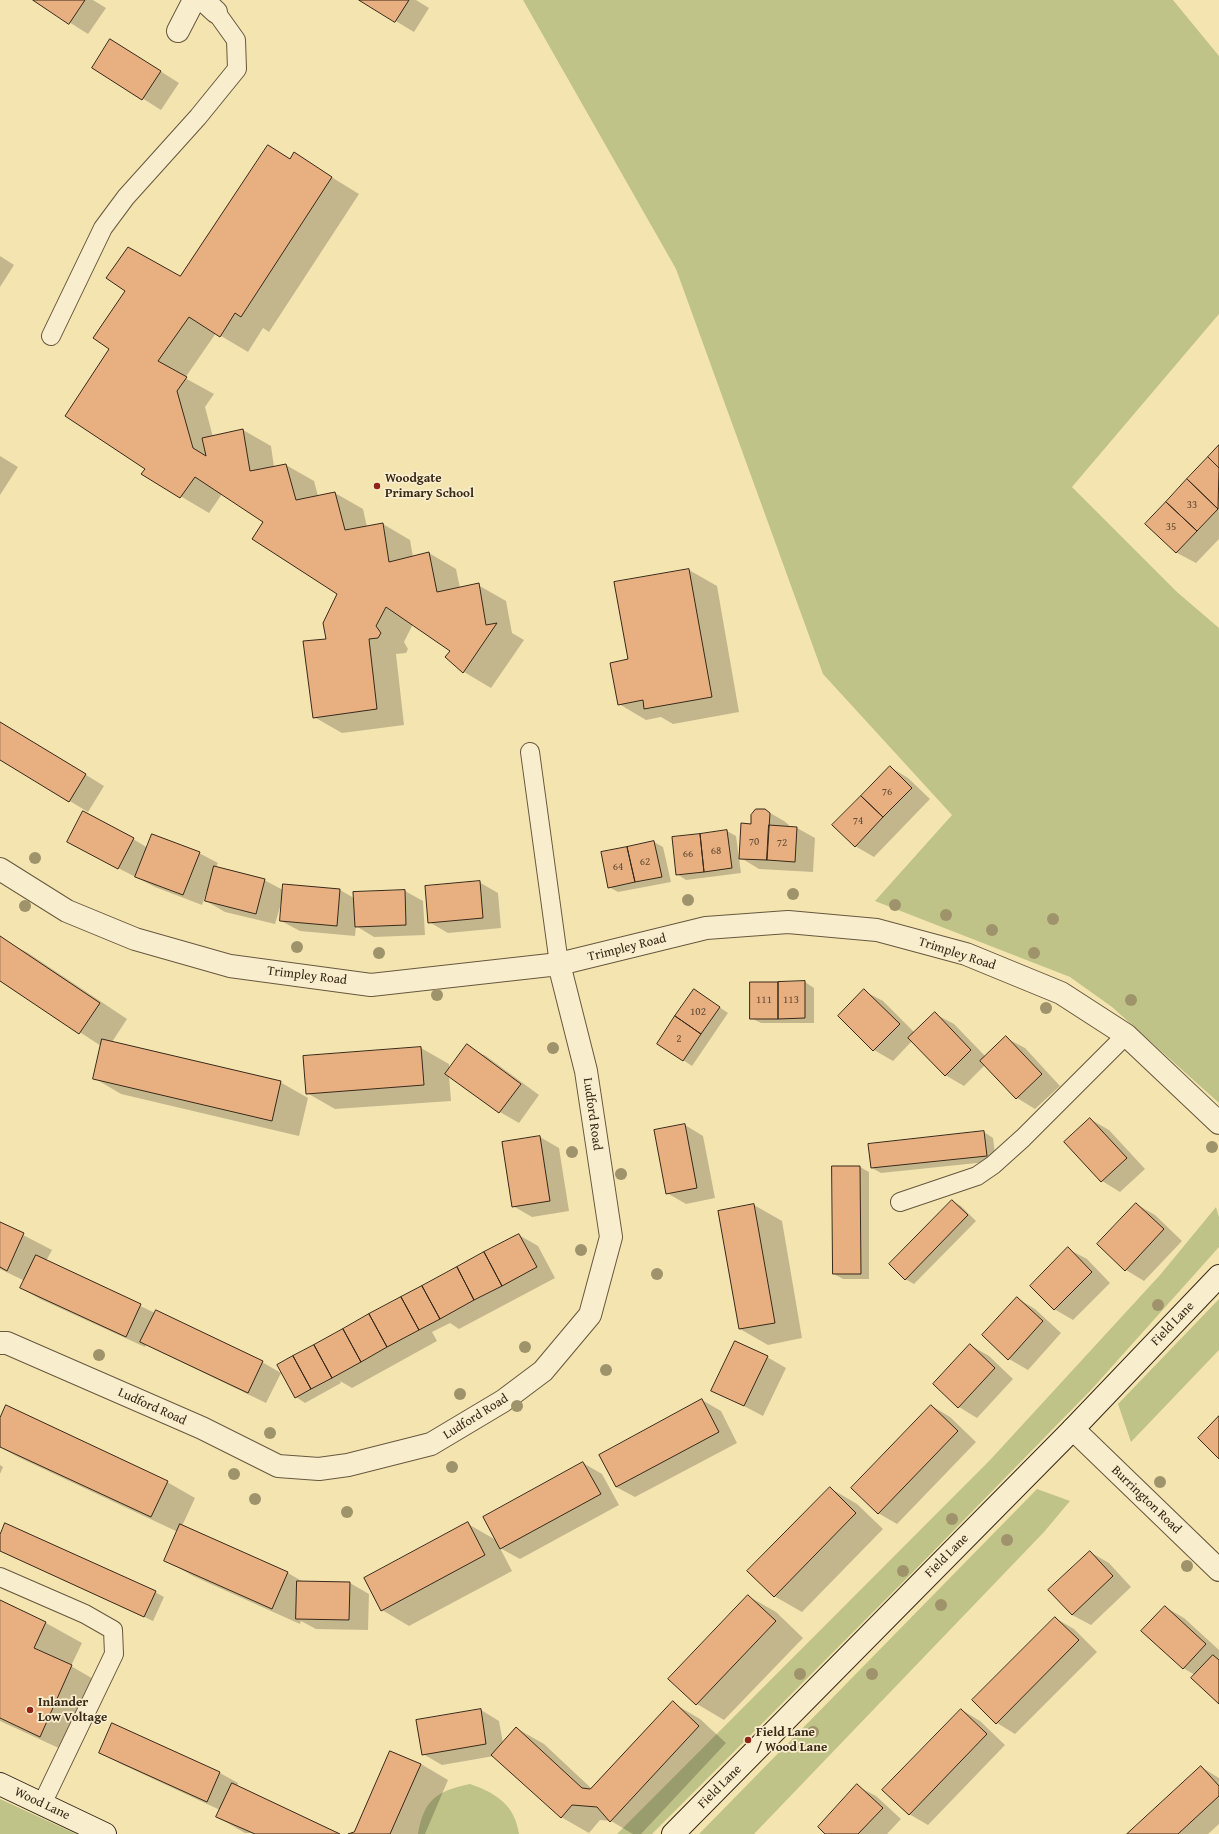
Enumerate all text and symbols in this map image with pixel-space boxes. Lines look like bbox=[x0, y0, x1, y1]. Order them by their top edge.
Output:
place label: Woodgate Primary School bbox=[385, 471, 474, 502]
marker: Woodgate Primary School bbox=[372, 481, 382, 491]
house number: 33 bbox=[1187, 498, 1197, 512]
house number: 35 bbox=[1166, 520, 1176, 534]
house number: 76 bbox=[882, 785, 892, 799]
house number: 74 bbox=[853, 814, 863, 828]
house number: 70 bbox=[749, 835, 759, 849]
house number: 72 bbox=[777, 836, 787, 850]
house number: 68 bbox=[711, 844, 721, 858]
house number: 66 bbox=[683, 847, 693, 861]
house number: 62 bbox=[640, 855, 650, 869]
house number: 64 bbox=[613, 860, 623, 874]
street label: Trimpley Road bbox=[586, 931, 668, 965]
street label: Trimpley Road bbox=[916, 934, 998, 974]
street label: Trimpley Road bbox=[266, 963, 348, 989]
house number: 111 bbox=[756, 993, 772, 1007]
house number: 113 bbox=[783, 993, 799, 1007]
house number: 102 bbox=[690, 1005, 706, 1019]
house number: 2 bbox=[676, 1032, 682, 1046]
street label: Ludford Road bbox=[579, 1077, 605, 1151]
street label: Field Lane bbox=[1148, 1299, 1198, 1349]
street label: Ludford Road bbox=[115, 1385, 189, 1429]
street label: Ludford Road bbox=[441, 1391, 511, 1443]
street label: Burrington Road bbox=[1108, 1463, 1184, 1537]
street label: Field Lane bbox=[922, 1531, 972, 1581]
place label: Inlander Low Voltage bbox=[38, 1695, 107, 1726]
marker: Inlander Low Voltage bbox=[25, 1705, 35, 1715]
place label: Field Lane / Wood Lane bbox=[756, 1725, 827, 1756]
marker: Field Lane / Wood Lane bbox=[743, 1735, 753, 1745]
street label: Field Lane bbox=[695, 1762, 745, 1812]
street label: Wood Lane bbox=[12, 1784, 72, 1824]

